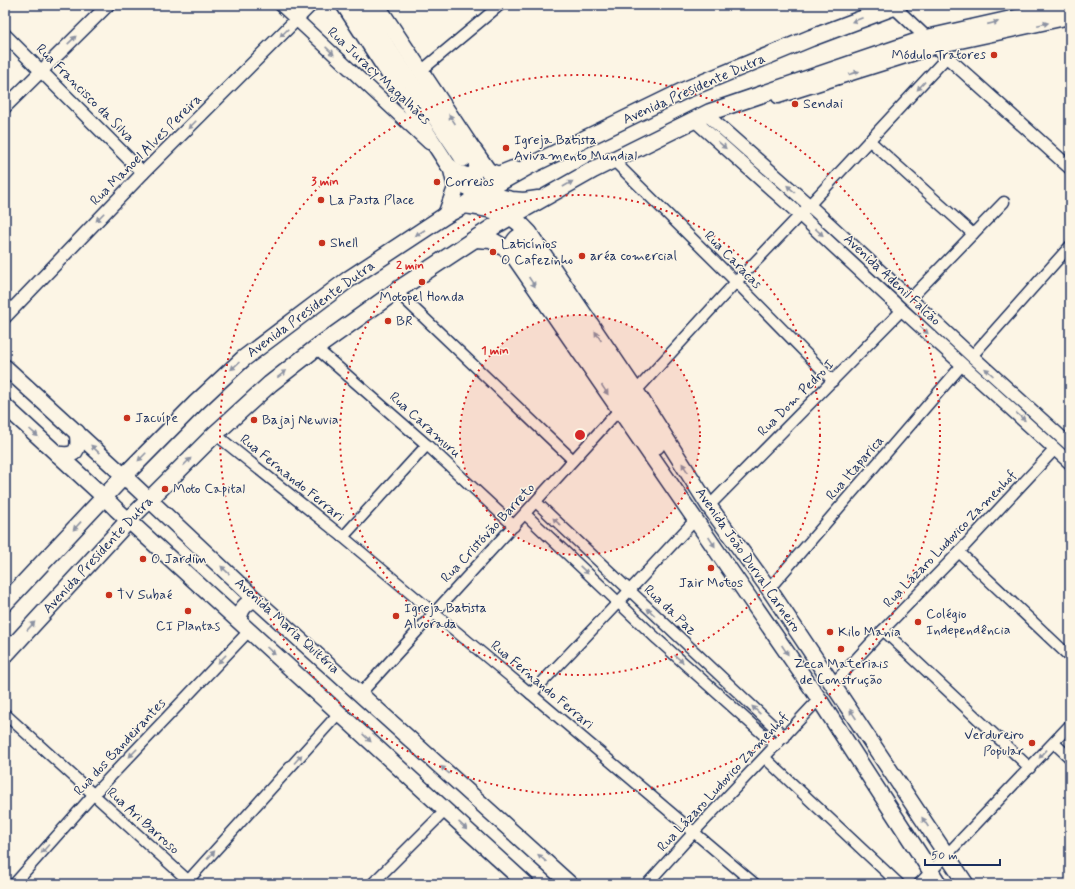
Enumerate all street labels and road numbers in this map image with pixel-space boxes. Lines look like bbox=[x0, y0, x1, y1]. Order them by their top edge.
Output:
street label: Rua Juracy Magalhães bbox=[323, 23, 435, 130]
street label: Rua Francisco da Silva bbox=[32, 40, 138, 146]
street label: Avenida Presidente Dutra bbox=[620, 49, 768, 129]
street label: Rua Manoel Alves Pereira bbox=[86, 90, 206, 210]
street label: Rua Caracas bbox=[700, 227, 766, 293]
street label: Avenida Adenil Falcão bbox=[840, 230, 944, 330]
street label: Avenida Presidente Dutra bbox=[243, 256, 379, 362]
street label: Rua Dom Pedro I bbox=[754, 356, 838, 440]
street label: Rua Caramuru bbox=[385, 388, 465, 462]
street label: Rua Fernando Ferrari bbox=[236, 430, 348, 526]
street label: Rua Itaparica bbox=[822, 432, 888, 504]
street label: Rua Lázaro Ludovico Zamenhof bbox=[879, 466, 1021, 612]
street label: Rua Cristóvão Barreto bbox=[437, 479, 539, 587]
street label: Avenida João Durval Carneiro bbox=[691, 484, 805, 636]
street label: Avenida Presidente Dutra bbox=[39, 493, 157, 617]
street label: Avenida Maria Quitéria bbox=[231, 574, 343, 678]
street label: Rua da Paz bbox=[640, 581, 700, 639]
street label: Rua Fernando Ferrari bbox=[487, 637, 597, 733]
street label: Rua dos Bandeirantes bbox=[70, 694, 170, 800]
street label: Rua Lázaro Ludovico Zamenhof bbox=[654, 708, 792, 856]
street label: Rua Ari Barroso bbox=[103, 784, 183, 858]

